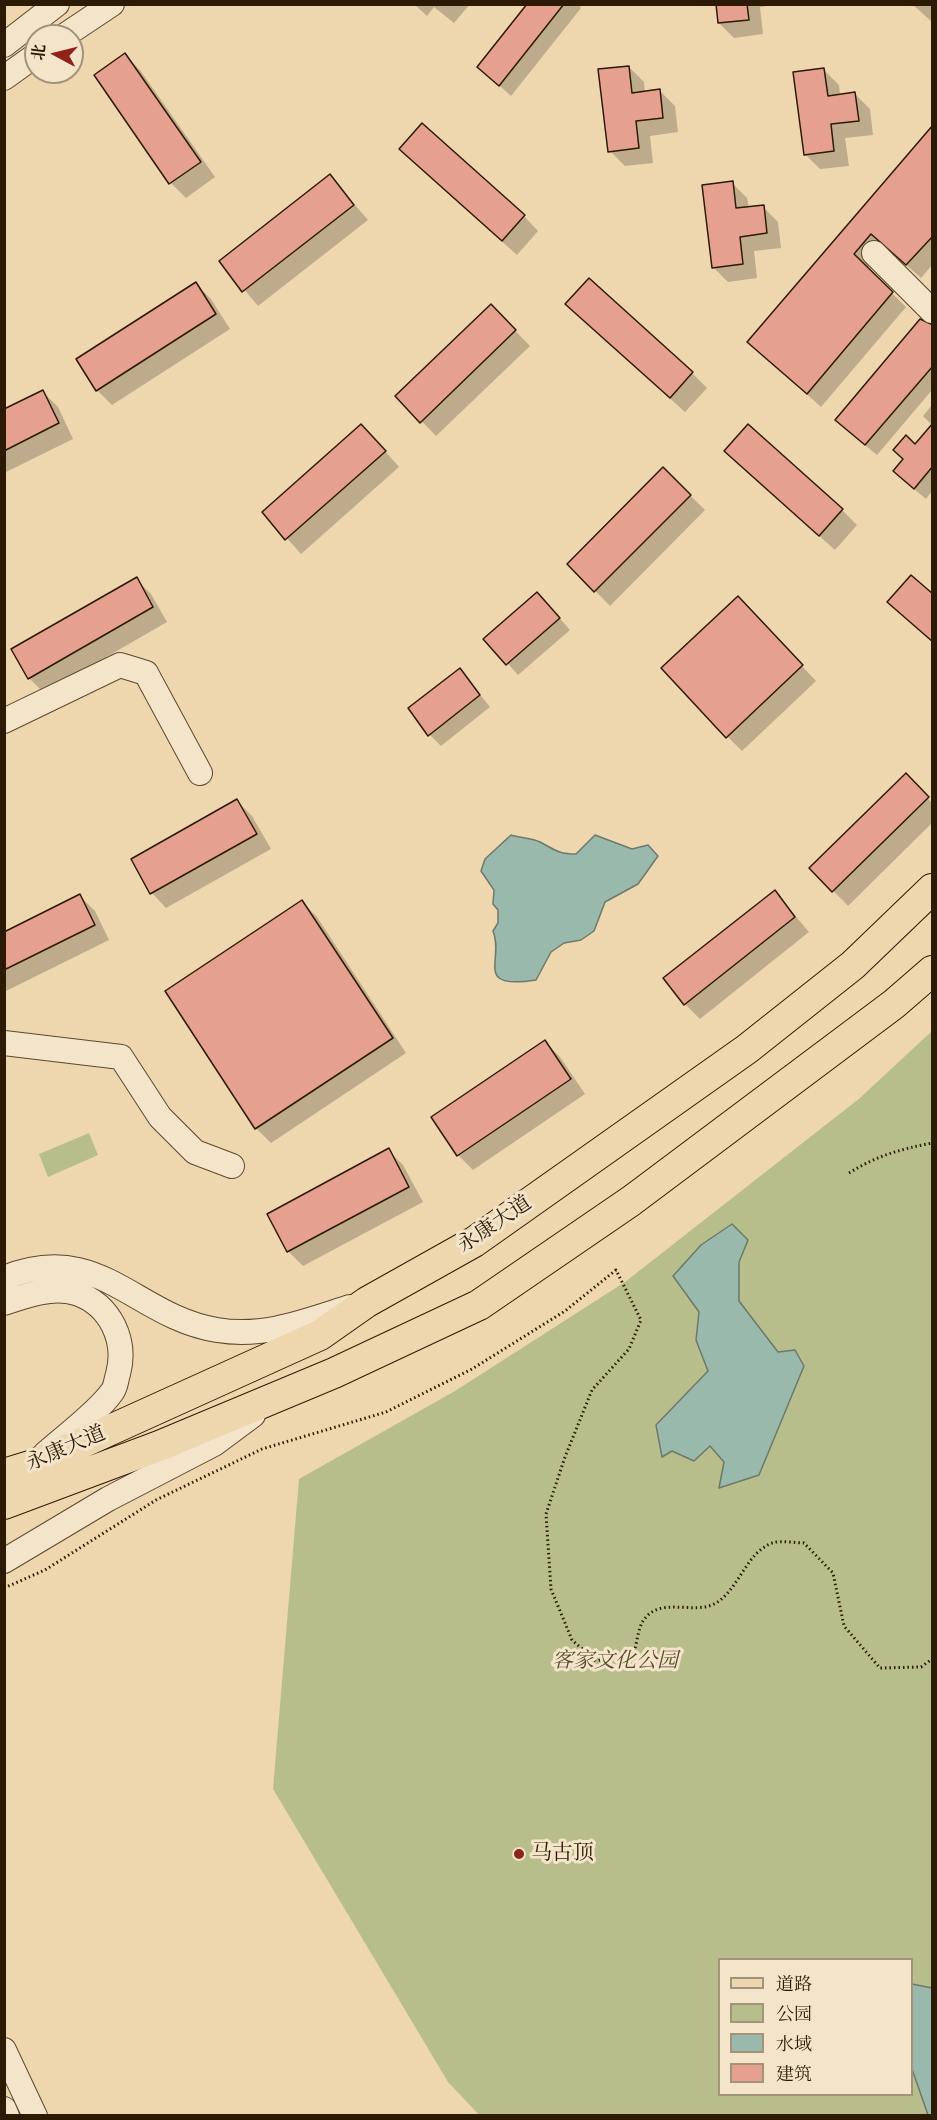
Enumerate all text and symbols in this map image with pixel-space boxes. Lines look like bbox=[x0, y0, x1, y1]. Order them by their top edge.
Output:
north arrow bbox=[24, 24, 84, 84]
text: 北 bbox=[25, 43, 51, 61]
street label: 永康大道 bbox=[453, 1191, 537, 1259]
street label: 永康大道 bbox=[22, 1421, 110, 1477]
park label: 客家文化公园 bbox=[552, 1649, 678, 1675]
place label: 马古顶 bbox=[531, 1841, 594, 1867]
marker: 马古顶 bbox=[512, 1847, 526, 1861]
legend bbox=[718, 1958, 913, 2096]
text: 道路 bbox=[776, 1970, 812, 1997]
text: 公园 bbox=[776, 2000, 812, 2027]
text: 水域 bbox=[776, 2030, 812, 2057]
text: 建筑 bbox=[776, 2060, 812, 2087]

